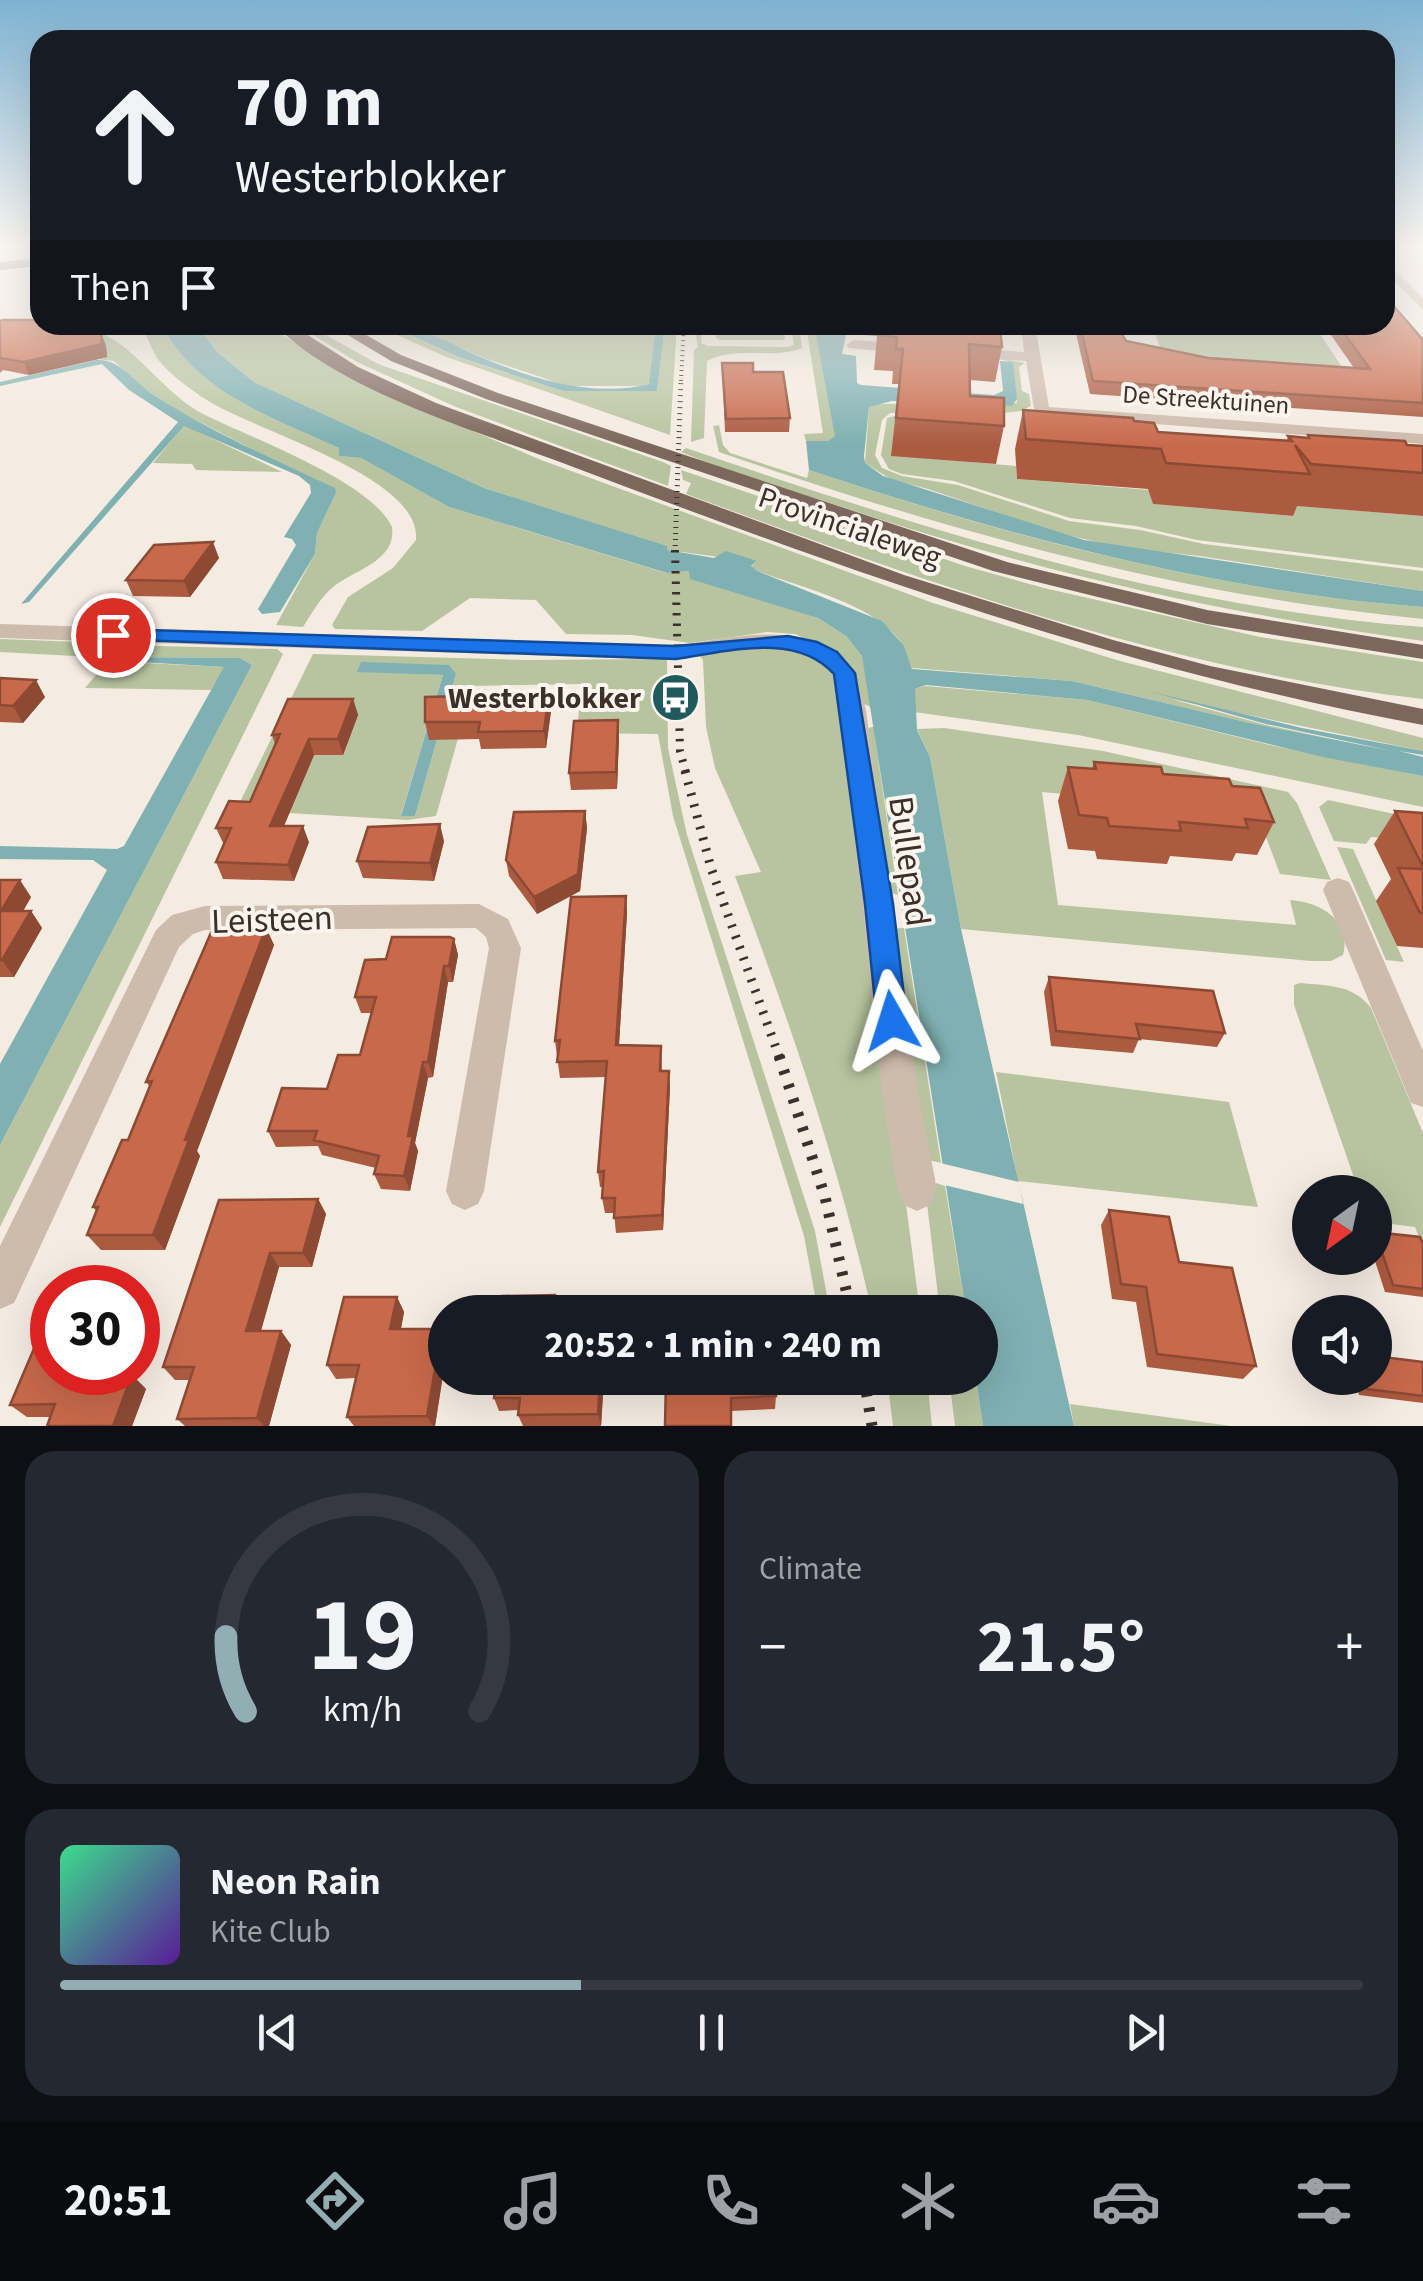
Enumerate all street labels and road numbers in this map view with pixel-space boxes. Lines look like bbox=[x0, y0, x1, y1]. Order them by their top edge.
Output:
street label: De Streektuinen bbox=[1121, 376, 1290, 424]
street label: Provincialeweg bbox=[753, 476, 947, 579]
street label: Bullepad bbox=[875, 793, 943, 929]
street label: Leisteen bbox=[210, 893, 334, 947]

